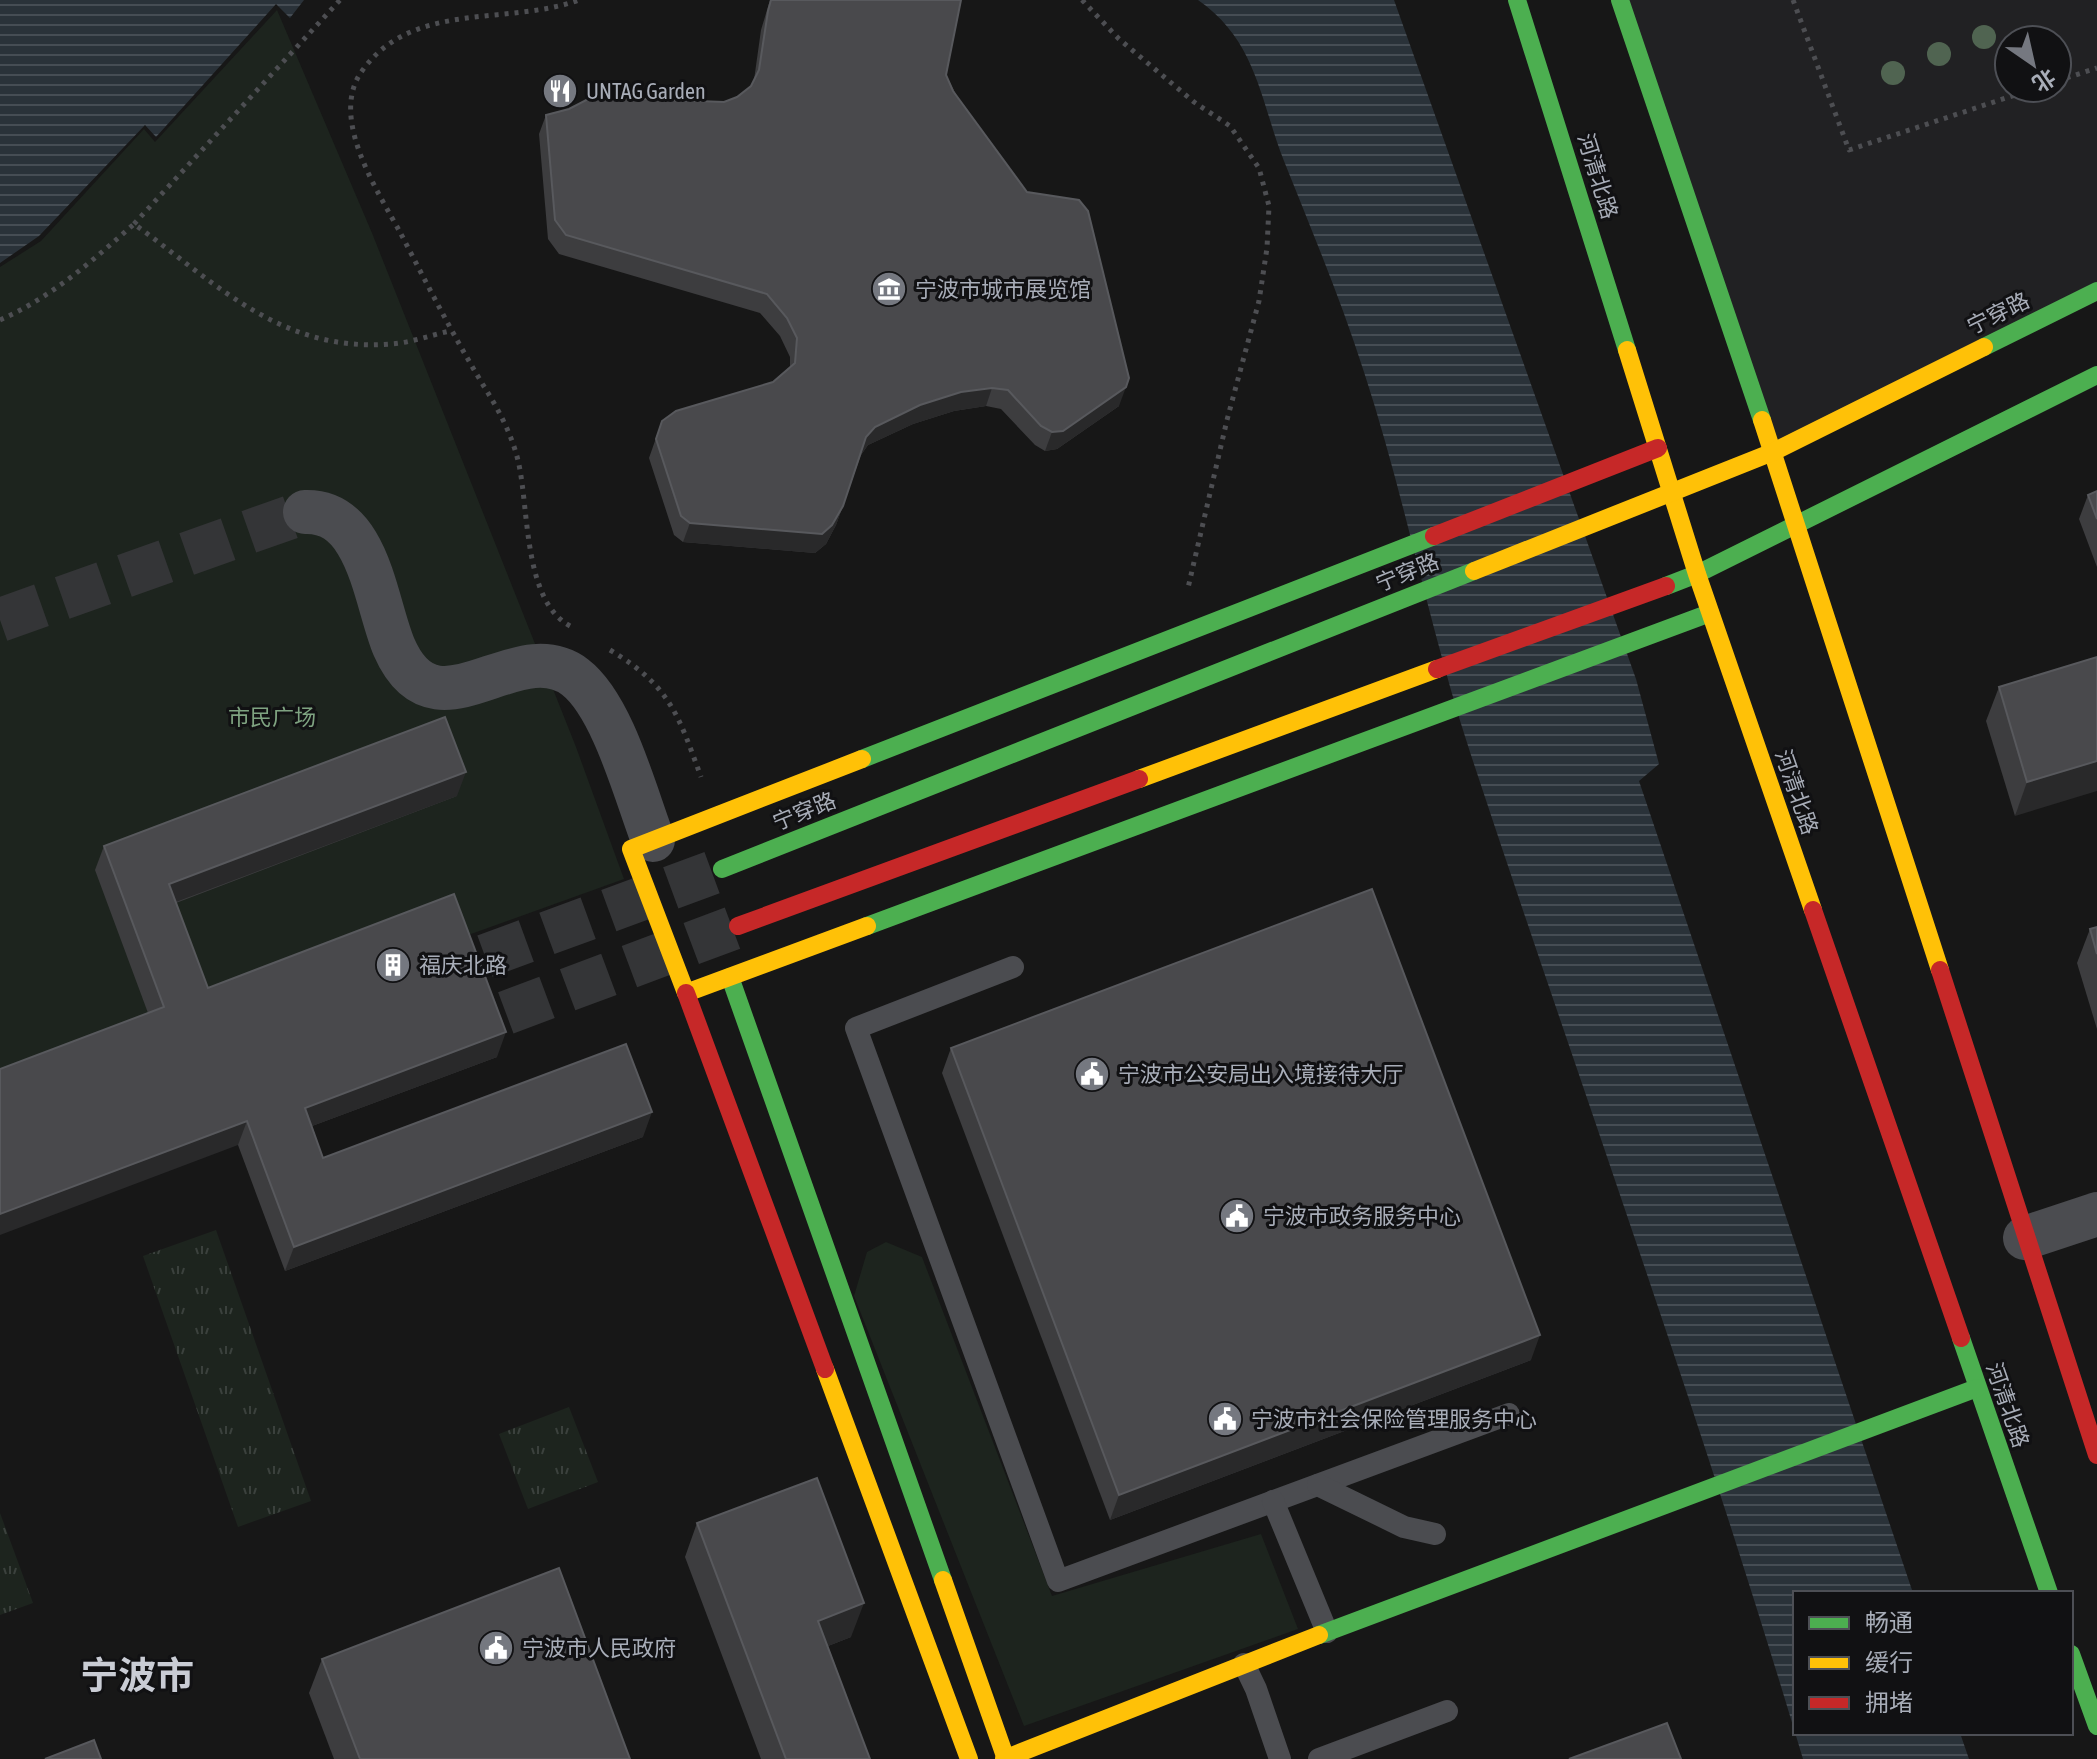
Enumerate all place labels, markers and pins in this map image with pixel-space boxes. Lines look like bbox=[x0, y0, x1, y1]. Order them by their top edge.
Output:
restaurant icon: UNTAG Garden bbox=[541, 72, 579, 110]
place label: UNTAG Garden bbox=[586, 78, 706, 104]
museum icon: 宁波市城市展览馆 bbox=[870, 270, 908, 308]
place label: 宁波市城市展览馆 bbox=[915, 276, 1091, 302]
building icon: 福庆北路 bbox=[374, 946, 412, 984]
place label: 福庆北路 bbox=[419, 952, 507, 978]
public building icon: 宁波市公安局出入境接待大厅 bbox=[1073, 1055, 1111, 1093]
place label: 宁波市公安局出入境接待大厅 bbox=[1118, 1061, 1404, 1087]
public building icon: 宁波市政务服务中心 bbox=[1218, 1197, 1256, 1235]
place label: 宁波市政务服务中心 bbox=[1263, 1203, 1461, 1229]
public building icon: 宁波市社会保险管理服务中心 bbox=[1206, 1400, 1244, 1438]
place label: 宁波市社会保险管理服务中心 bbox=[1251, 1406, 1537, 1432]
public building icon: 宁波市人民政府 bbox=[477, 1629, 515, 1667]
place label: 宁波市人民政府 bbox=[522, 1635, 676, 1661]

